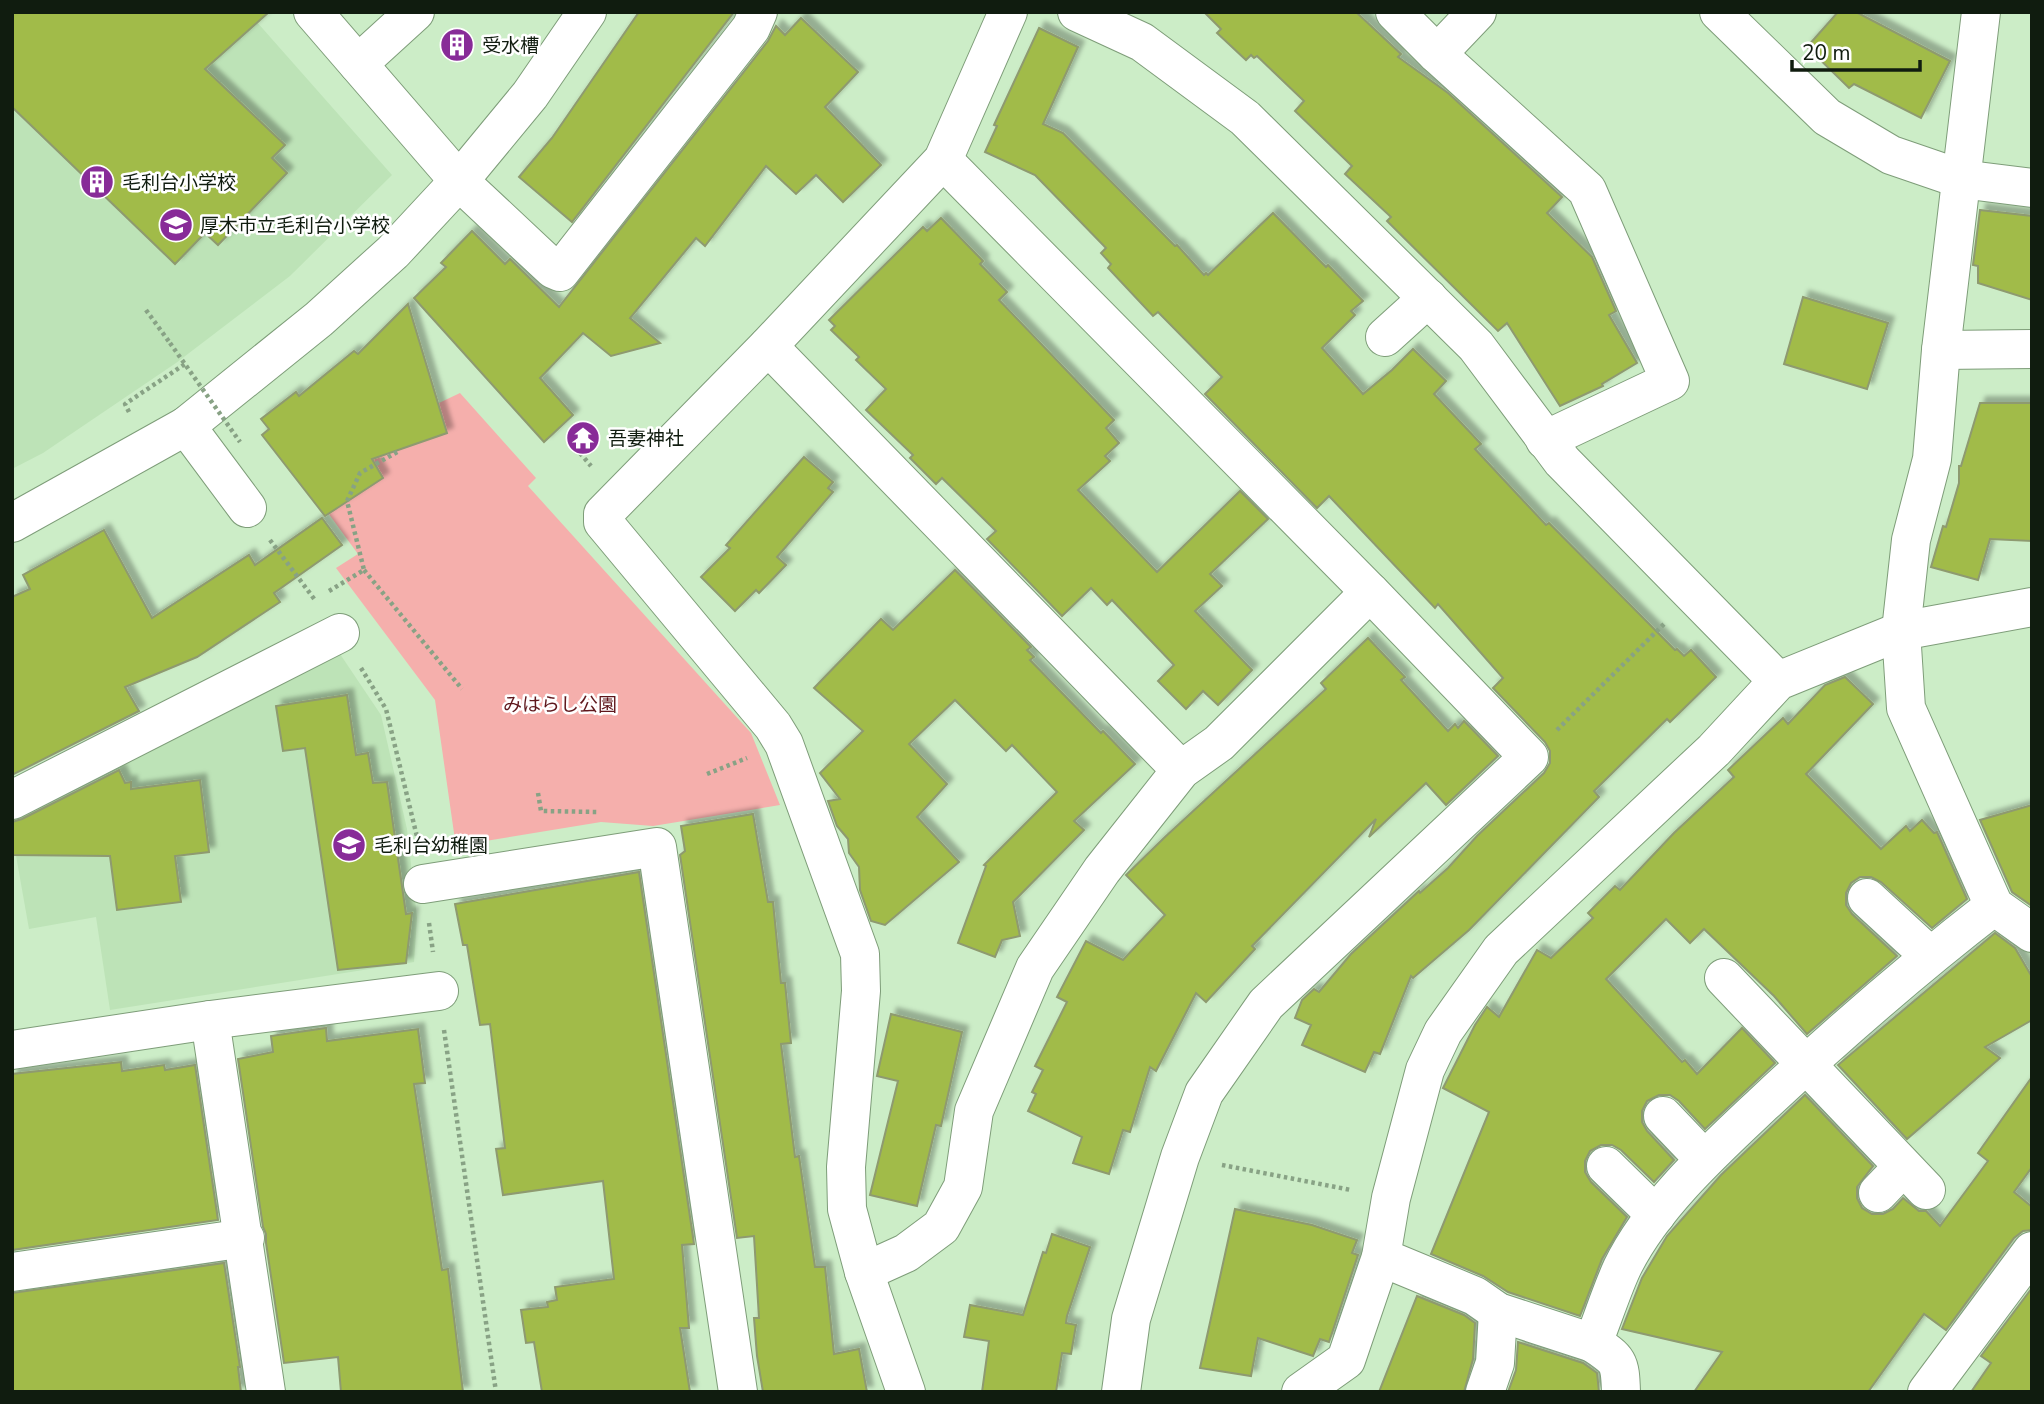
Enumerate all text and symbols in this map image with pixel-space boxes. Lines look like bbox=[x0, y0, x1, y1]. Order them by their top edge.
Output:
building icon: 受水槽 bbox=[438, 26, 476, 64]
scale bar bbox=[1792, 28, 1920, 72]
place label: 受水槽 bbox=[482, 33, 539, 59]
text: 20 m bbox=[1802, 39, 1851, 67]
building icon: 毛利台小学校 bbox=[78, 163, 116, 201]
place label: 毛利台小学校 bbox=[122, 170, 236, 196]
school or university icon: 厚木市立毛利台小学校 bbox=[157, 206, 195, 244]
place label: 厚木市立毛利台小学校 bbox=[200, 213, 390, 239]
temple icon: 吾妻神社 bbox=[564, 419, 602, 457]
place label: 吾妻神社 bbox=[608, 426, 684, 452]
park label: みはらし公園 bbox=[503, 692, 617, 718]
school or university icon: 毛利台幼稚園 bbox=[330, 826, 368, 864]
place label: 毛利台幼稚園 bbox=[374, 833, 488, 859]

